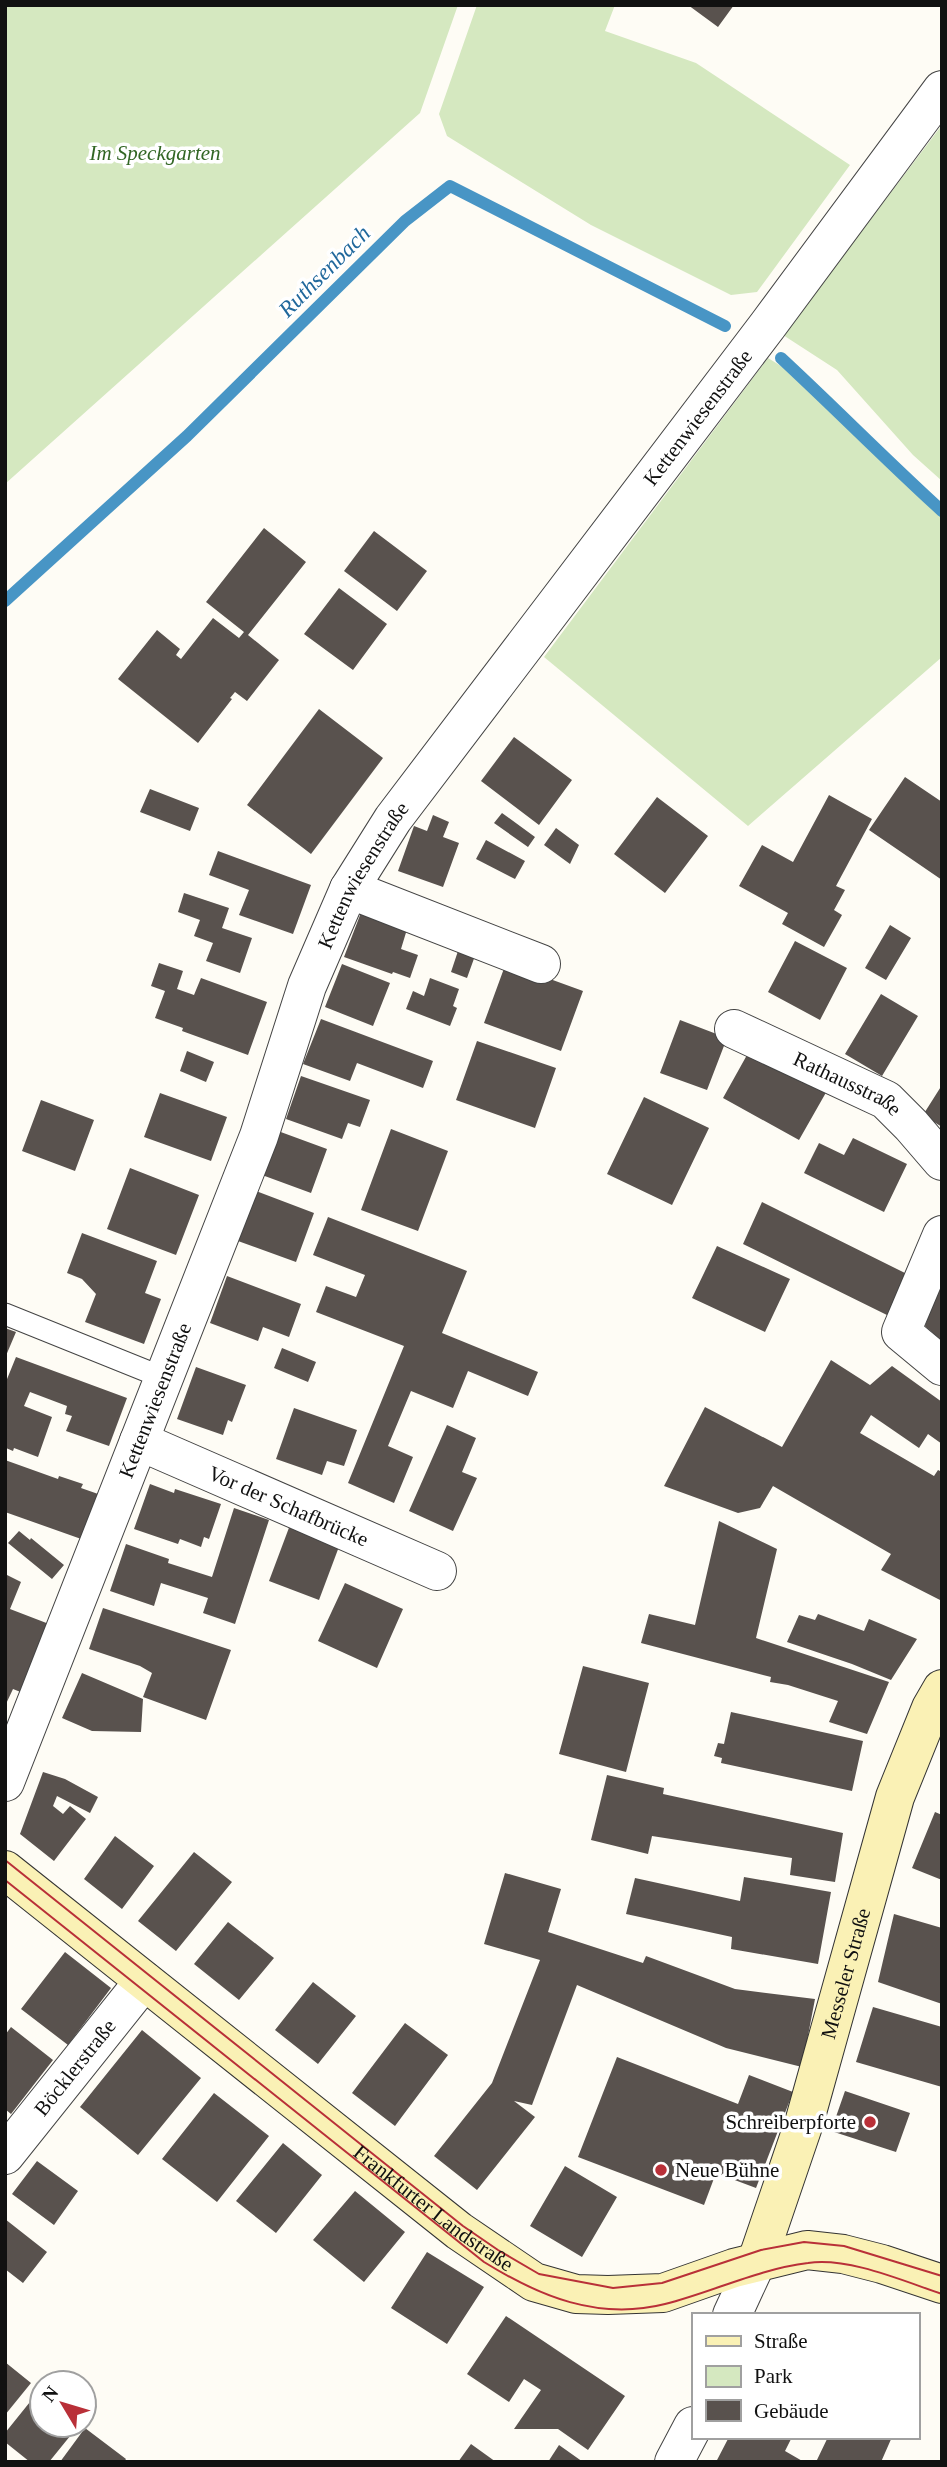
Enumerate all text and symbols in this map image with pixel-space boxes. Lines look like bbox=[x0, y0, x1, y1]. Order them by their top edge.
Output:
park label: Im Speckgarten bbox=[88, 141, 221, 165]
water label: Ruthsenbach bbox=[273, 221, 375, 323]
street label: Kettenwiesenstraße bbox=[638, 345, 757, 490]
street label: Kettenwiesenstraße bbox=[313, 797, 414, 952]
street label: Rathausstraße bbox=[790, 1047, 907, 1121]
street label: Kettenwiesenstraße bbox=[114, 1319, 196, 1481]
street label: Vor der Schafbrücke bbox=[205, 1461, 372, 1552]
street label: Messeler Straße bbox=[816, 1905, 875, 2042]
street label: Böcklerstraße bbox=[29, 2014, 121, 2121]
place label: Schreiberpforte bbox=[725, 2110, 856, 2134]
marker: Schreiberpforte bbox=[862, 2114, 878, 2130]
street label: Frankfurter Landstraße bbox=[349, 2140, 518, 2276]
place label: Neue Bühne bbox=[675, 2158, 779, 2182]
marker: Neue Bühne bbox=[653, 2162, 669, 2178]
legend bbox=[692, 2313, 919, 2439]
text: Straße bbox=[754, 2329, 808, 2353]
text: Park bbox=[754, 2364, 793, 2388]
north arrow bbox=[28, 2369, 98, 2439]
text: N bbox=[37, 2382, 63, 2406]
text: Gebäude bbox=[754, 2399, 829, 2423]

